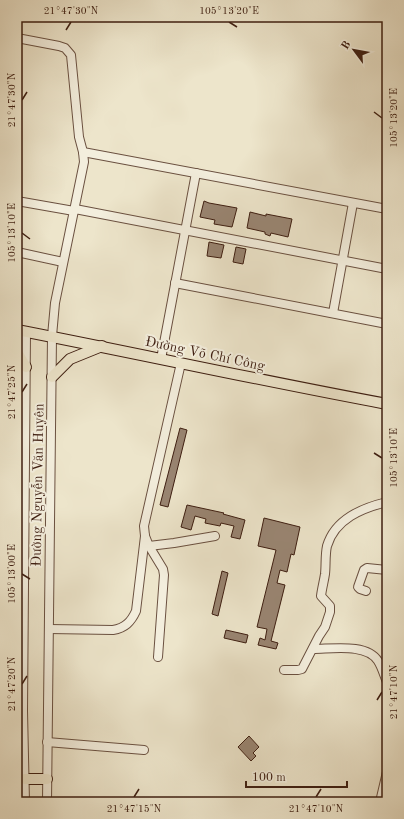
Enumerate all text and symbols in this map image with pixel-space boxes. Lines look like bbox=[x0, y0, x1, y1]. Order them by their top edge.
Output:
text: 21°47'30"N bbox=[44, 6, 99, 16]
text: 105°13'20"E bbox=[199, 6, 259, 16]
north arrow bbox=[334, 30, 374, 70]
text: B bbox=[340, 39, 354, 52]
text: 21°47'30"N bbox=[7, 72, 17, 127]
text: 105°13'20"E bbox=[389, 88, 399, 148]
text: 105°13'10"E bbox=[7, 203, 17, 263]
street label: Đường Võ Chí Công bbox=[144, 334, 267, 374]
text: 21°47'25"N bbox=[7, 364, 17, 419]
street label: Đường Nguyễn Văn Huyên bbox=[29, 403, 46, 567]
text: 105°13'10"E bbox=[389, 428, 399, 488]
text: 105°13'00"E bbox=[7, 544, 17, 604]
text: 21°47'20"N bbox=[7, 656, 17, 711]
text: 21°47'10"N bbox=[389, 664, 399, 719]
scale bar bbox=[246, 763, 347, 789]
text: 100 m bbox=[252, 772, 286, 784]
text: 21°47'15"N bbox=[107, 804, 162, 814]
text: 21°47'10"N bbox=[289, 804, 344, 814]

